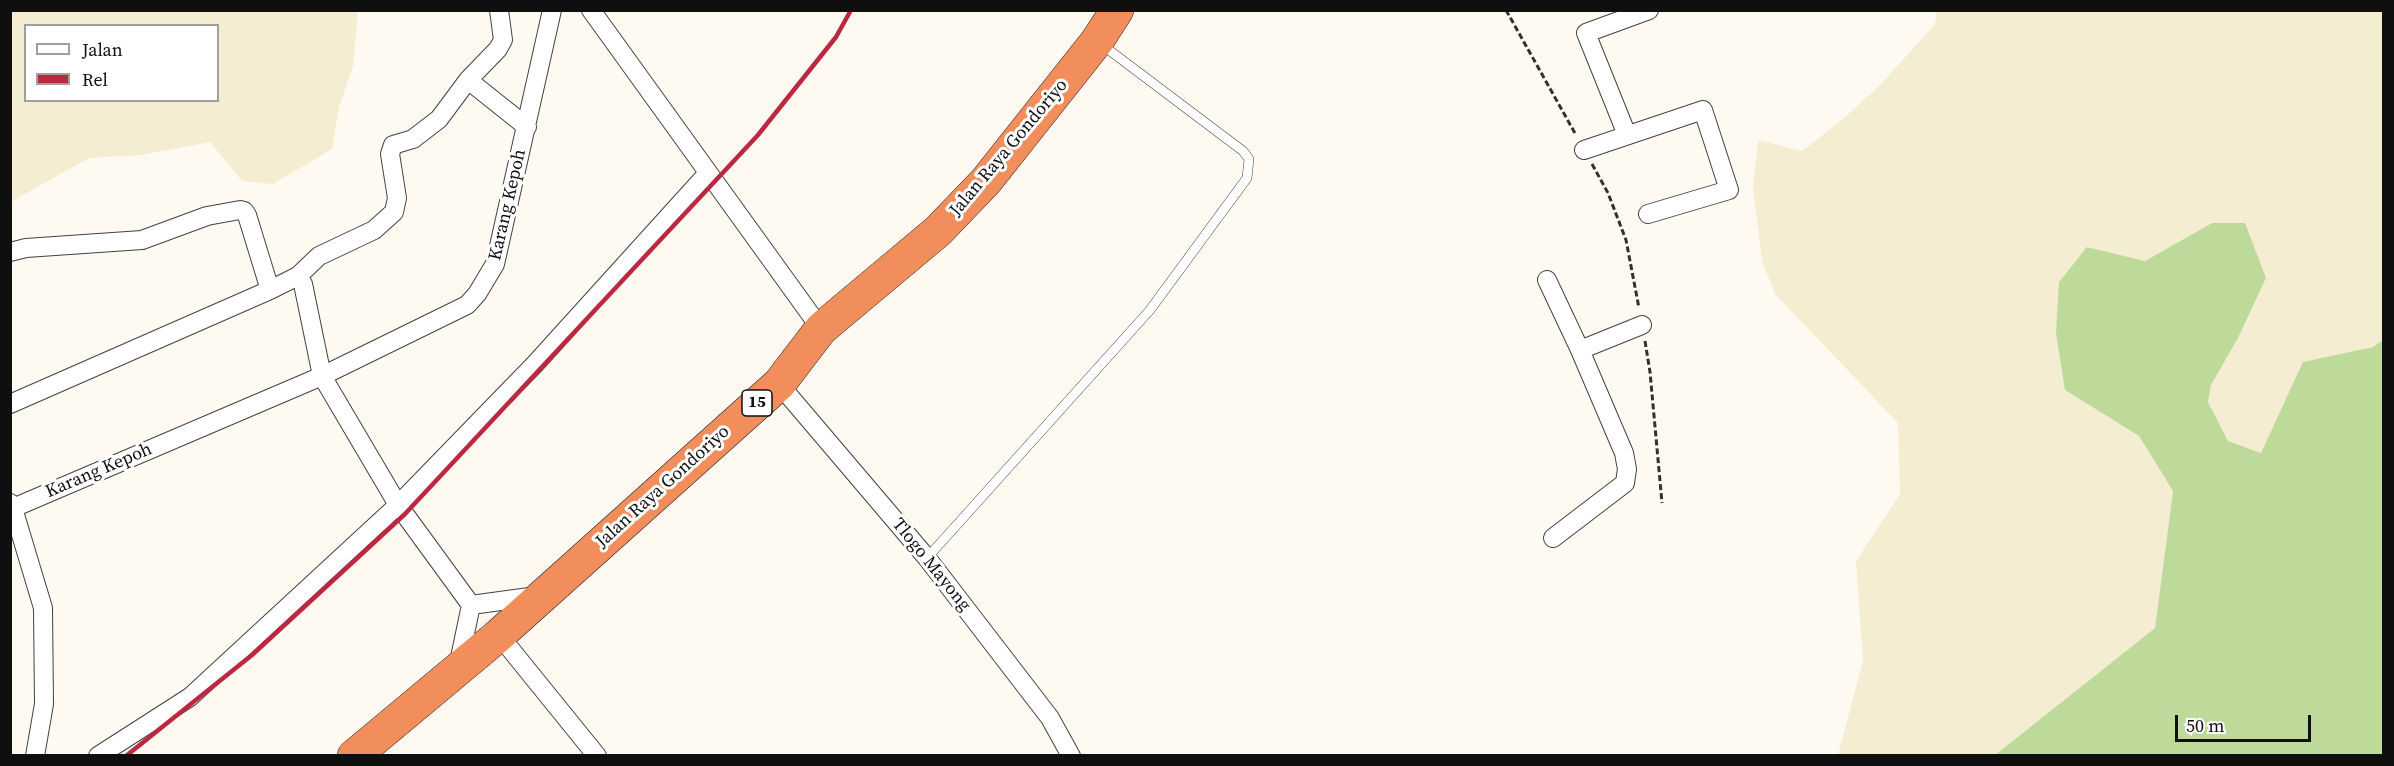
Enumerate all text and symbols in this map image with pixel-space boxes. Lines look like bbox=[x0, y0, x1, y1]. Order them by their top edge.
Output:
legend bbox=[24, 24, 219, 102]
text: Jalan bbox=[82, 37, 123, 62]
text: Rel bbox=[82, 67, 108, 92]
street label: Jalan Raya Gondoriyo bbox=[945, 75, 1073, 221]
street label: Karang Kepoh bbox=[485, 147, 531, 263]
road number: 15 bbox=[742, 390, 772, 416]
street label: Jalan Raya Gondoriyo bbox=[592, 421, 734, 553]
street label: Karang Kepoh bbox=[43, 439, 155, 503]
street label: Tlogo Mayong bbox=[887, 514, 975, 616]
scale bar bbox=[2178, 703, 2314, 741]
text: 50 m bbox=[2186, 713, 2224, 738]

